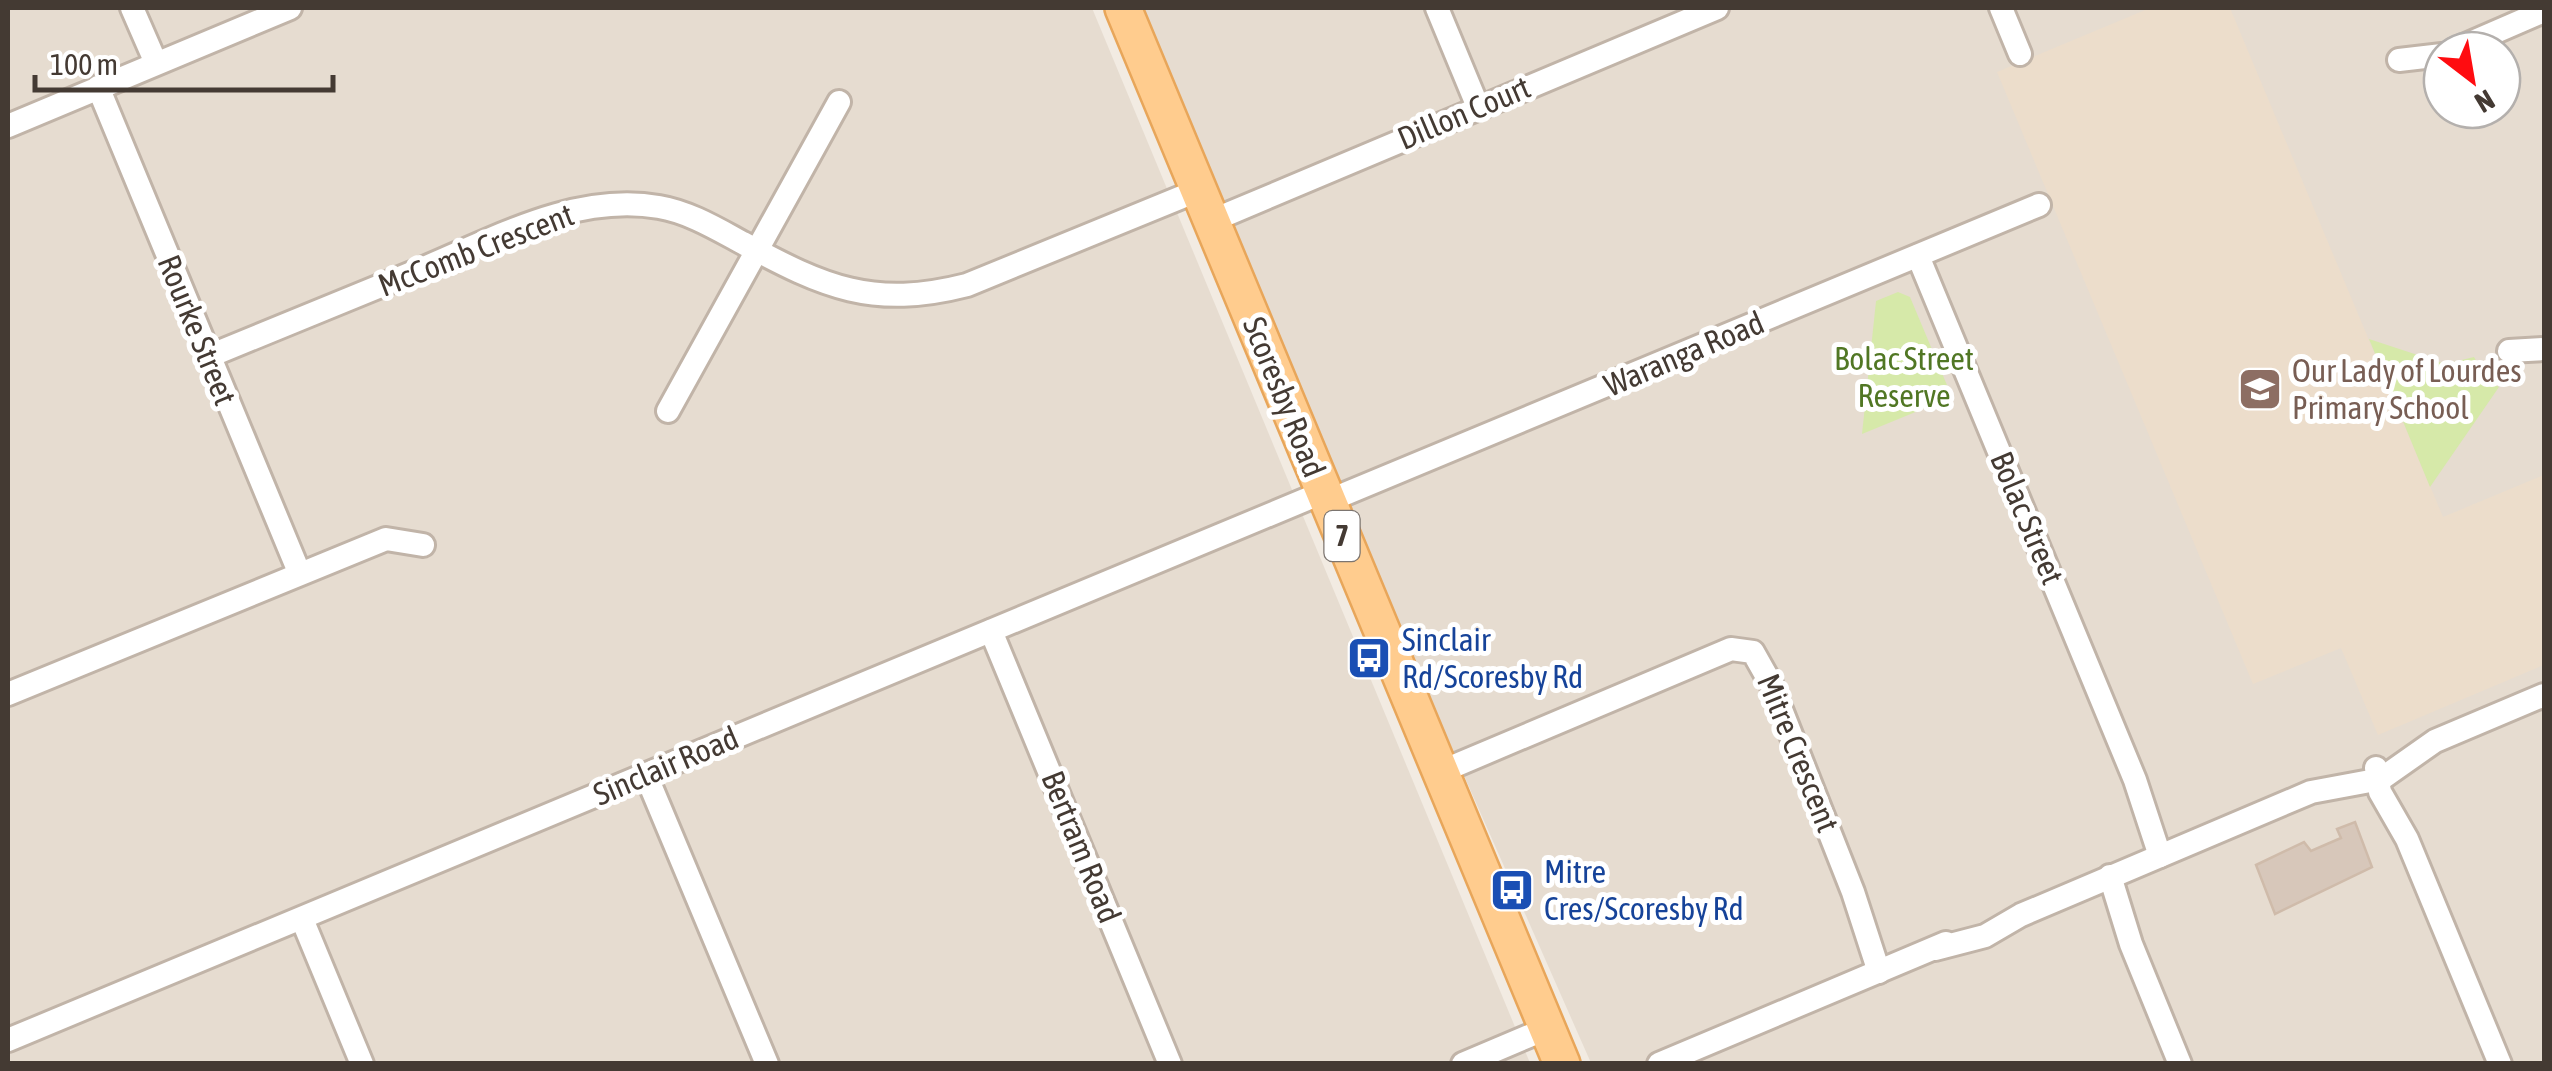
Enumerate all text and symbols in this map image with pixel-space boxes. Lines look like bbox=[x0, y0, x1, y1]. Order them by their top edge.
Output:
scale bar bbox=[35, 30, 332, 92]
north arrow bbox=[2422, 30, 2522, 130]
text: 100 m bbox=[50, 47, 118, 81]
street label: Dillon Court bbox=[1392, 68, 1536, 157]
text: N bbox=[2470, 83, 2500, 119]
street label: McComb Crescent bbox=[373, 195, 579, 304]
street label: Rourke Street bbox=[151, 249, 244, 410]
street label: Waranga Road bbox=[1598, 303, 1769, 404]
street label: Scoresby Road bbox=[1236, 311, 1333, 482]
park label: Bolac Street Reserve bbox=[1834, 340, 1974, 414]
place label: Our Lady of Lourdes Primary School bbox=[2292, 352, 2522, 426]
school or university icon: Our Lady of Lourdes Primary School bbox=[2237, 366, 2283, 412]
street label: Bolac Street bbox=[1983, 446, 2072, 589]
road number: 7 bbox=[1324, 511, 1360, 561]
place label: Sinclair Rd/Scoresby Rd bbox=[1402, 621, 1583, 695]
bus stop icon: Sinclair Rd/Scoresby Rd bbox=[1346, 635, 1392, 681]
street label: Mitre Crescent bbox=[1750, 668, 1847, 837]
street label: Sinclair Road bbox=[588, 718, 744, 813]
street label: Bertram Road bbox=[1034, 766, 1129, 928]
place label: Mitre Cres/Scoresby Rd bbox=[1544, 853, 1744, 927]
bus stop icon: Mitre Cres/Scoresby Rd bbox=[1489, 867, 1535, 913]

